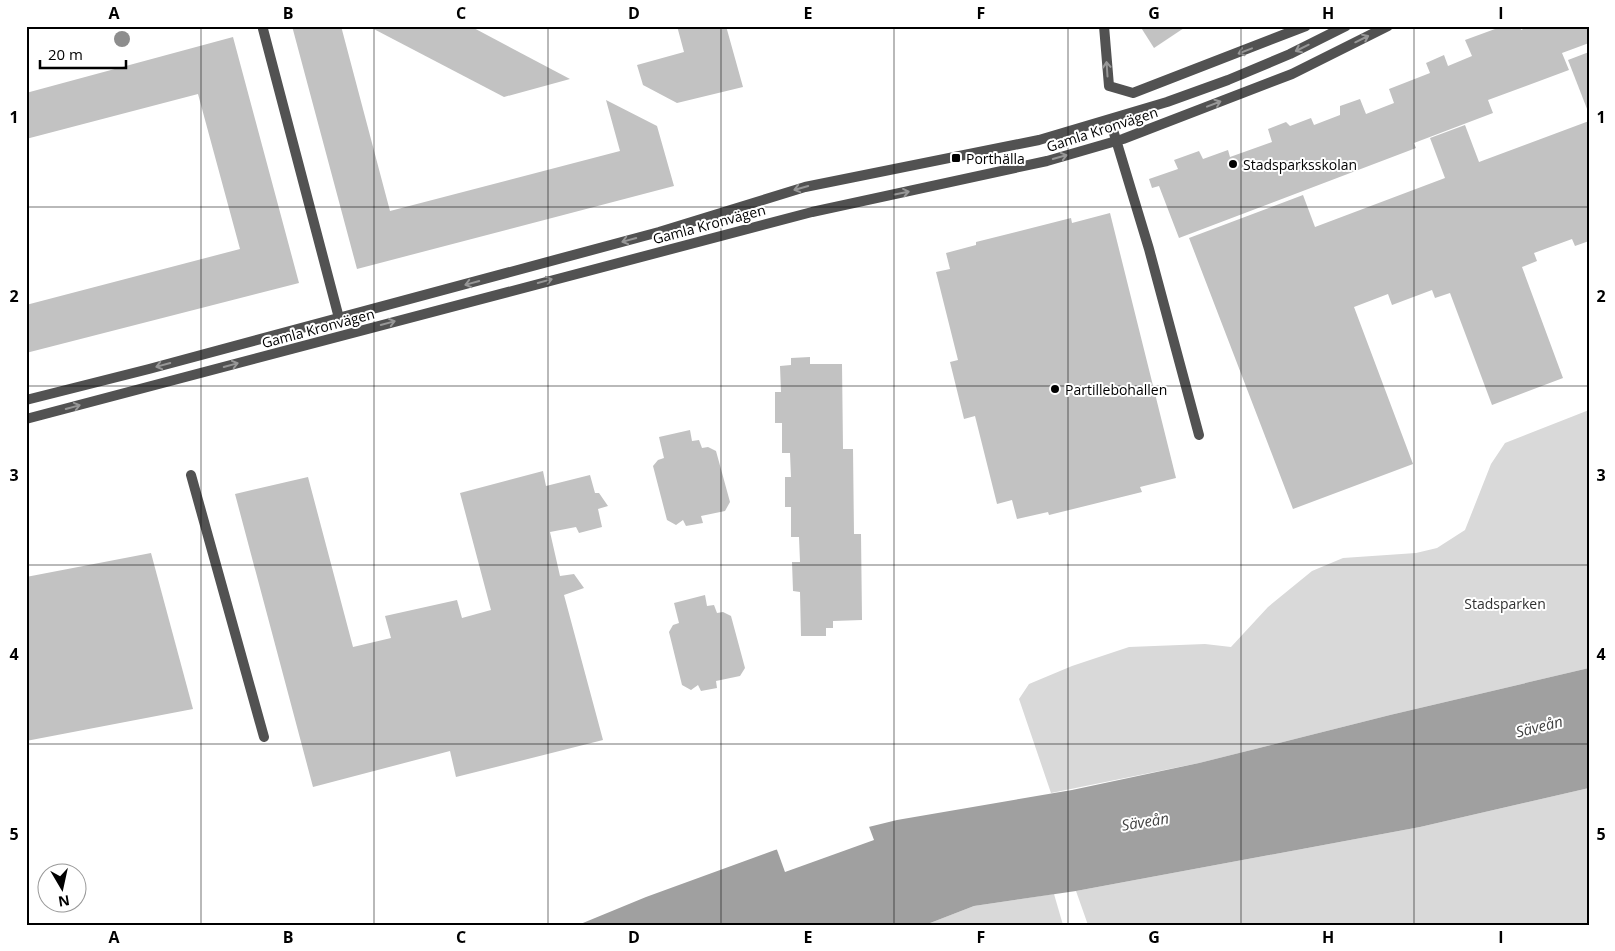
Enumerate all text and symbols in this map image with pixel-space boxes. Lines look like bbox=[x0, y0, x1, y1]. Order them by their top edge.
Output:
text: A bbox=[108, 2, 120, 24]
text: B bbox=[283, 2, 293, 24]
text: C bbox=[456, 2, 466, 24]
text: D bbox=[628, 2, 640, 24]
text: E bbox=[804, 2, 813, 24]
text: F bbox=[977, 2, 985, 24]
text: G bbox=[1148, 2, 1160, 24]
text: H bbox=[1322, 2, 1334, 24]
text: I bbox=[1498, 2, 1504, 24]
one-way arrow bbox=[1354, 34, 1369, 43]
scale bar bbox=[40, 38, 126, 70]
one-way arrow bbox=[1295, 43, 1310, 53]
text: 20 m bbox=[48, 44, 83, 64]
one-way arrow bbox=[1238, 47, 1253, 56]
one-way arrow bbox=[1103, 61, 1112, 77]
one-way arrow bbox=[1205, 99, 1221, 108]
street label: Gamla Kronvägen bbox=[1044, 102, 1160, 156]
text: 1 bbox=[9, 106, 19, 128]
text: 1 bbox=[1596, 106, 1606, 128]
place label: Porthälla bbox=[966, 149, 1025, 168]
marker: Porthälla bbox=[950, 152, 962, 164]
one-way arrow bbox=[1052, 152, 1068, 162]
place label: Stadsparksskolan bbox=[1243, 155, 1357, 174]
marker: Stadsparksskolan bbox=[1227, 158, 1239, 170]
one-way arrow bbox=[793, 184, 809, 194]
one-way arrow bbox=[893, 188, 909, 197]
street label: Gamla Kronvägen bbox=[651, 200, 767, 248]
one-way arrow bbox=[621, 236, 637, 246]
one-way arrow bbox=[536, 276, 552, 286]
one-way arrow bbox=[464, 278, 480, 288]
text: 2 bbox=[9, 285, 19, 307]
text: 2 bbox=[1596, 285, 1606, 307]
street label: Gamla Kronvägen bbox=[260, 304, 376, 352]
one-way arrow bbox=[379, 318, 395, 328]
one-way arrow bbox=[222, 360, 238, 370]
one-way arrow bbox=[155, 361, 171, 370]
place label: Partillebohallen bbox=[1065, 380, 1167, 399]
marker: Partillebohallen bbox=[1049, 383, 1061, 395]
one-way arrow bbox=[65, 402, 81, 411]
text: 3 bbox=[9, 464, 19, 486]
text: 3 bbox=[1596, 464, 1606, 486]
park label: Stadsparken bbox=[1464, 594, 1546, 613]
text: 4 bbox=[9, 643, 19, 665]
text: 4 bbox=[1596, 643, 1606, 665]
water label: Säveån bbox=[1514, 711, 1564, 741]
water label: Säveån bbox=[1120, 807, 1170, 835]
text: 5 bbox=[9, 823, 19, 845]
text: 5 bbox=[1596, 823, 1606, 845]
north arrow bbox=[38, 864, 88, 914]
text: N bbox=[57, 891, 71, 912]
text: A bbox=[108, 926, 120, 948]
text: B bbox=[283, 926, 293, 948]
text: C bbox=[456, 926, 466, 948]
text: D bbox=[628, 926, 640, 948]
text: E bbox=[804, 926, 813, 948]
text: F bbox=[977, 926, 985, 948]
text: G bbox=[1148, 926, 1160, 948]
text: H bbox=[1322, 926, 1334, 948]
text: I bbox=[1498, 926, 1504, 948]

